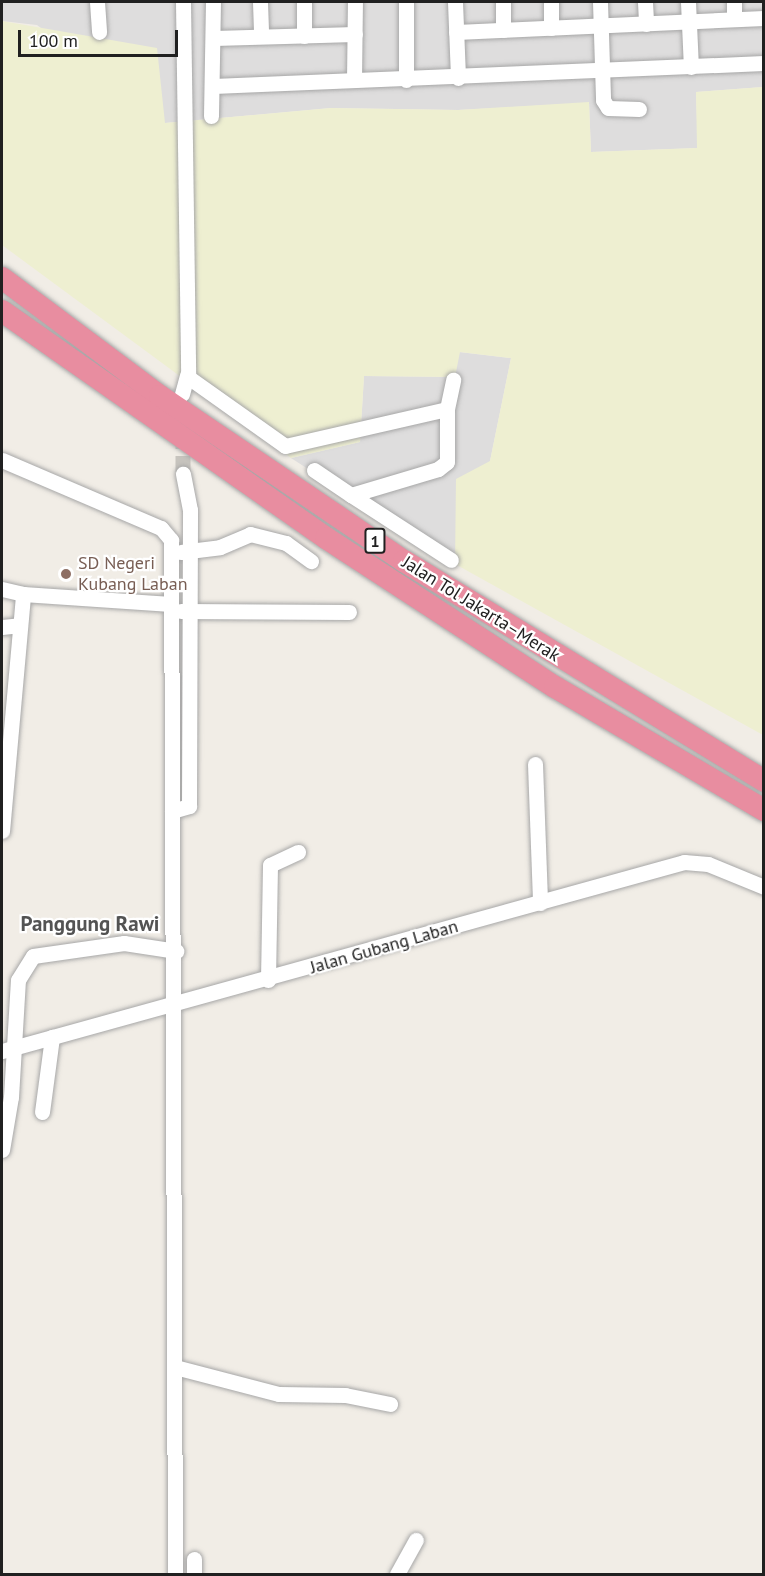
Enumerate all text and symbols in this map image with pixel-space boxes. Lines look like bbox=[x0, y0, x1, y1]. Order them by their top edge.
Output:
scale bar bbox=[21, 18, 182, 56]
text: 100 m bbox=[29, 29, 78, 52]
road number: 1 bbox=[363, 528, 387, 554]
street label: Jalan Tol Jakarta–Merak bbox=[398, 551, 564, 667]
place label: SD Negeri Kubang Laban bbox=[78, 553, 188, 596]
marker: SD Negeri Kubang Laban bbox=[59, 567, 73, 581]
district label: Panggung Rawi bbox=[21, 911, 159, 937]
street label: Jalan Gubang Laban bbox=[307, 916, 461, 978]

